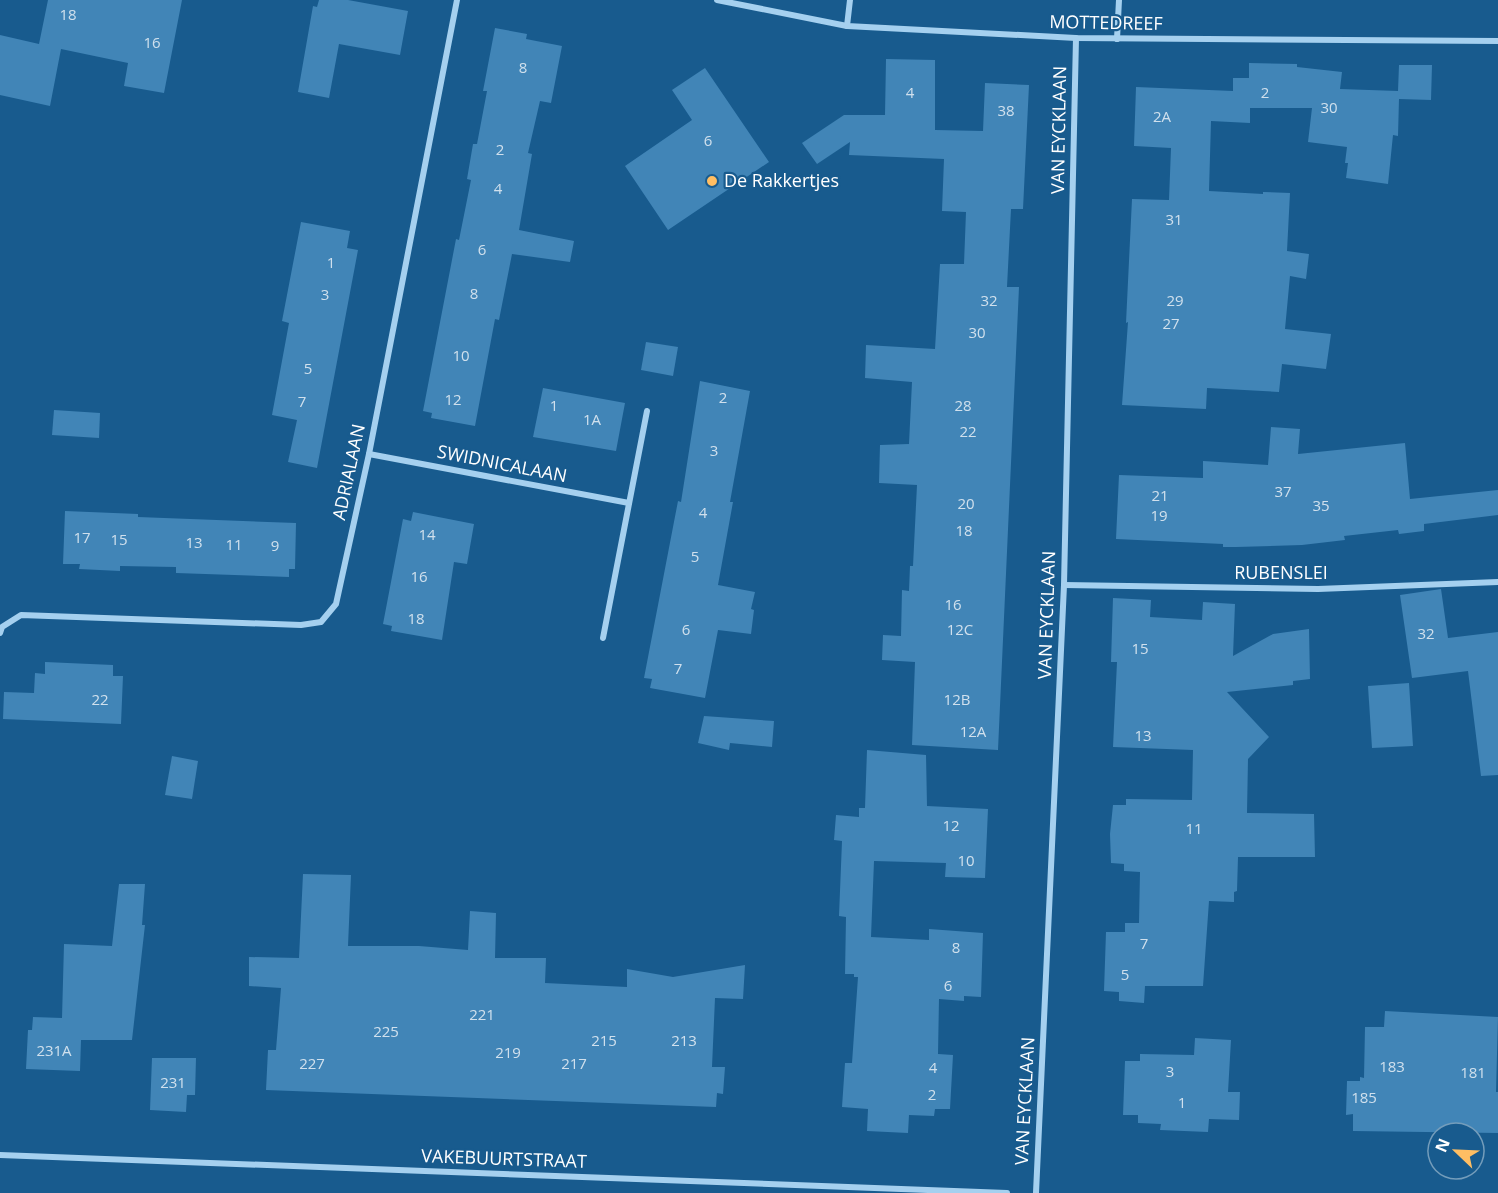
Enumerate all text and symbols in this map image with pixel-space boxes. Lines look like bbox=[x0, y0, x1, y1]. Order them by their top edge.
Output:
house number: 18 bbox=[59, 4, 77, 24]
street label: MOTTEDREEF bbox=[1049, 9, 1163, 35]
house number: 16 bbox=[143, 32, 161, 52]
house number: 8 bbox=[519, 57, 527, 77]
street label: VAN EYCKLAAN bbox=[1045, 66, 1071, 194]
house number: 4 bbox=[906, 82, 915, 102]
house number: 2 bbox=[1261, 82, 1269, 102]
house number: 30 bbox=[1320, 97, 1338, 117]
house number: 38 bbox=[997, 100, 1015, 120]
house number: 2A bbox=[1153, 106, 1172, 126]
house number: 6 bbox=[704, 130, 712, 150]
house number: 2 bbox=[496, 139, 504, 159]
place label: De Rakkertjes bbox=[724, 168, 839, 192]
marker: De Rakkertjes bbox=[705, 174, 719, 188]
house number: 4 bbox=[494, 178, 503, 198]
house number: 31 bbox=[1165, 209, 1183, 229]
house number: 6 bbox=[478, 239, 486, 259]
house number: 1 bbox=[327, 252, 335, 272]
house number: 8 bbox=[470, 283, 478, 303]
house number: 3 bbox=[321, 284, 329, 304]
house number: 32 bbox=[980, 290, 998, 310]
house number: 29 bbox=[1166, 290, 1184, 310]
house number: 27 bbox=[1162, 313, 1180, 333]
house number: 30 bbox=[968, 322, 986, 342]
house number: 10 bbox=[452, 345, 470, 365]
house number: 5 bbox=[304, 358, 312, 378]
house number: 2 bbox=[719, 387, 727, 407]
house number: 12 bbox=[444, 389, 462, 409]
house number: 7 bbox=[298, 391, 306, 411]
house number: 1 bbox=[550, 395, 558, 415]
house number: 28 bbox=[954, 395, 972, 415]
house number: 1A bbox=[583, 409, 602, 429]
house number: 22 bbox=[959, 421, 977, 441]
street label: ADRIALAAN bbox=[326, 422, 370, 522]
street label: SWIDNICALAAN bbox=[435, 439, 569, 487]
house number: 3 bbox=[710, 440, 718, 460]
house number: 37 bbox=[1274, 481, 1292, 501]
house number: 21 bbox=[1151, 485, 1169, 505]
house number: 20 bbox=[957, 493, 975, 513]
house number: 35 bbox=[1312, 495, 1330, 515]
house number: 4 bbox=[699, 502, 708, 522]
house number: 19 bbox=[1150, 505, 1168, 525]
house number: 18 bbox=[955, 520, 973, 540]
house number: 14 bbox=[418, 524, 436, 544]
house number: 17 bbox=[73, 527, 91, 547]
house number: 15 bbox=[110, 529, 128, 549]
house number: 13 bbox=[185, 532, 203, 552]
house number: 11 bbox=[225, 534, 243, 554]
house number: 9 bbox=[271, 535, 279, 555]
house number: 5 bbox=[691, 546, 699, 566]
street label: VAN EYCKLAAN bbox=[1032, 550, 1060, 680]
street label: RUBENSLEI bbox=[1234, 560, 1328, 584]
house number: 16 bbox=[410, 566, 428, 586]
house number: 16 bbox=[944, 594, 962, 614]
house number: 18 bbox=[407, 608, 425, 628]
house number: 6 bbox=[682, 619, 690, 639]
house number: 12C bbox=[947, 619, 973, 639]
house number: 32 bbox=[1417, 623, 1435, 643]
house number: 15 bbox=[1131, 638, 1149, 658]
house number: 7 bbox=[674, 658, 682, 678]
house number: 22 bbox=[91, 689, 109, 709]
house number: 12B bbox=[944, 689, 970, 709]
house number: 12A bbox=[960, 721, 987, 741]
house number: 13 bbox=[1134, 725, 1152, 745]
house number: 12 bbox=[942, 815, 960, 835]
house number: 11 bbox=[1185, 818, 1203, 838]
house number: 10 bbox=[957, 850, 975, 870]
house number: 7 bbox=[1140, 933, 1148, 953]
house number: 8 bbox=[952, 937, 960, 957]
house number: 5 bbox=[1121, 964, 1129, 984]
house number: 6 bbox=[944, 975, 952, 995]
house number: 221 bbox=[469, 1004, 495, 1024]
house number: 225 bbox=[373, 1021, 399, 1041]
house number: 215 bbox=[591, 1030, 617, 1050]
house number: 213 bbox=[671, 1030, 697, 1050]
street label: VAN EYCKLAAN bbox=[1009, 1036, 1039, 1166]
house number: 231A bbox=[36, 1040, 72, 1060]
house number: 219 bbox=[495, 1042, 521, 1062]
house number: 227 bbox=[299, 1053, 325, 1073]
house number: 217 bbox=[561, 1053, 587, 1073]
house number: 183 bbox=[1379, 1056, 1405, 1076]
house number: 4 bbox=[929, 1057, 938, 1077]
house number: 3 bbox=[1166, 1061, 1174, 1081]
house number: 181 bbox=[1460, 1062, 1486, 1082]
house number: 231 bbox=[160, 1072, 186, 1092]
house number: 2 bbox=[928, 1084, 936, 1104]
house number: 185 bbox=[1351, 1087, 1377, 1107]
house number: 1 bbox=[1178, 1092, 1186, 1112]
north arrow bbox=[1426, 1121, 1486, 1181]
text: N bbox=[1430, 1135, 1455, 1155]
street label: VAKEBUURTSTRAAT bbox=[421, 1143, 587, 1173]

